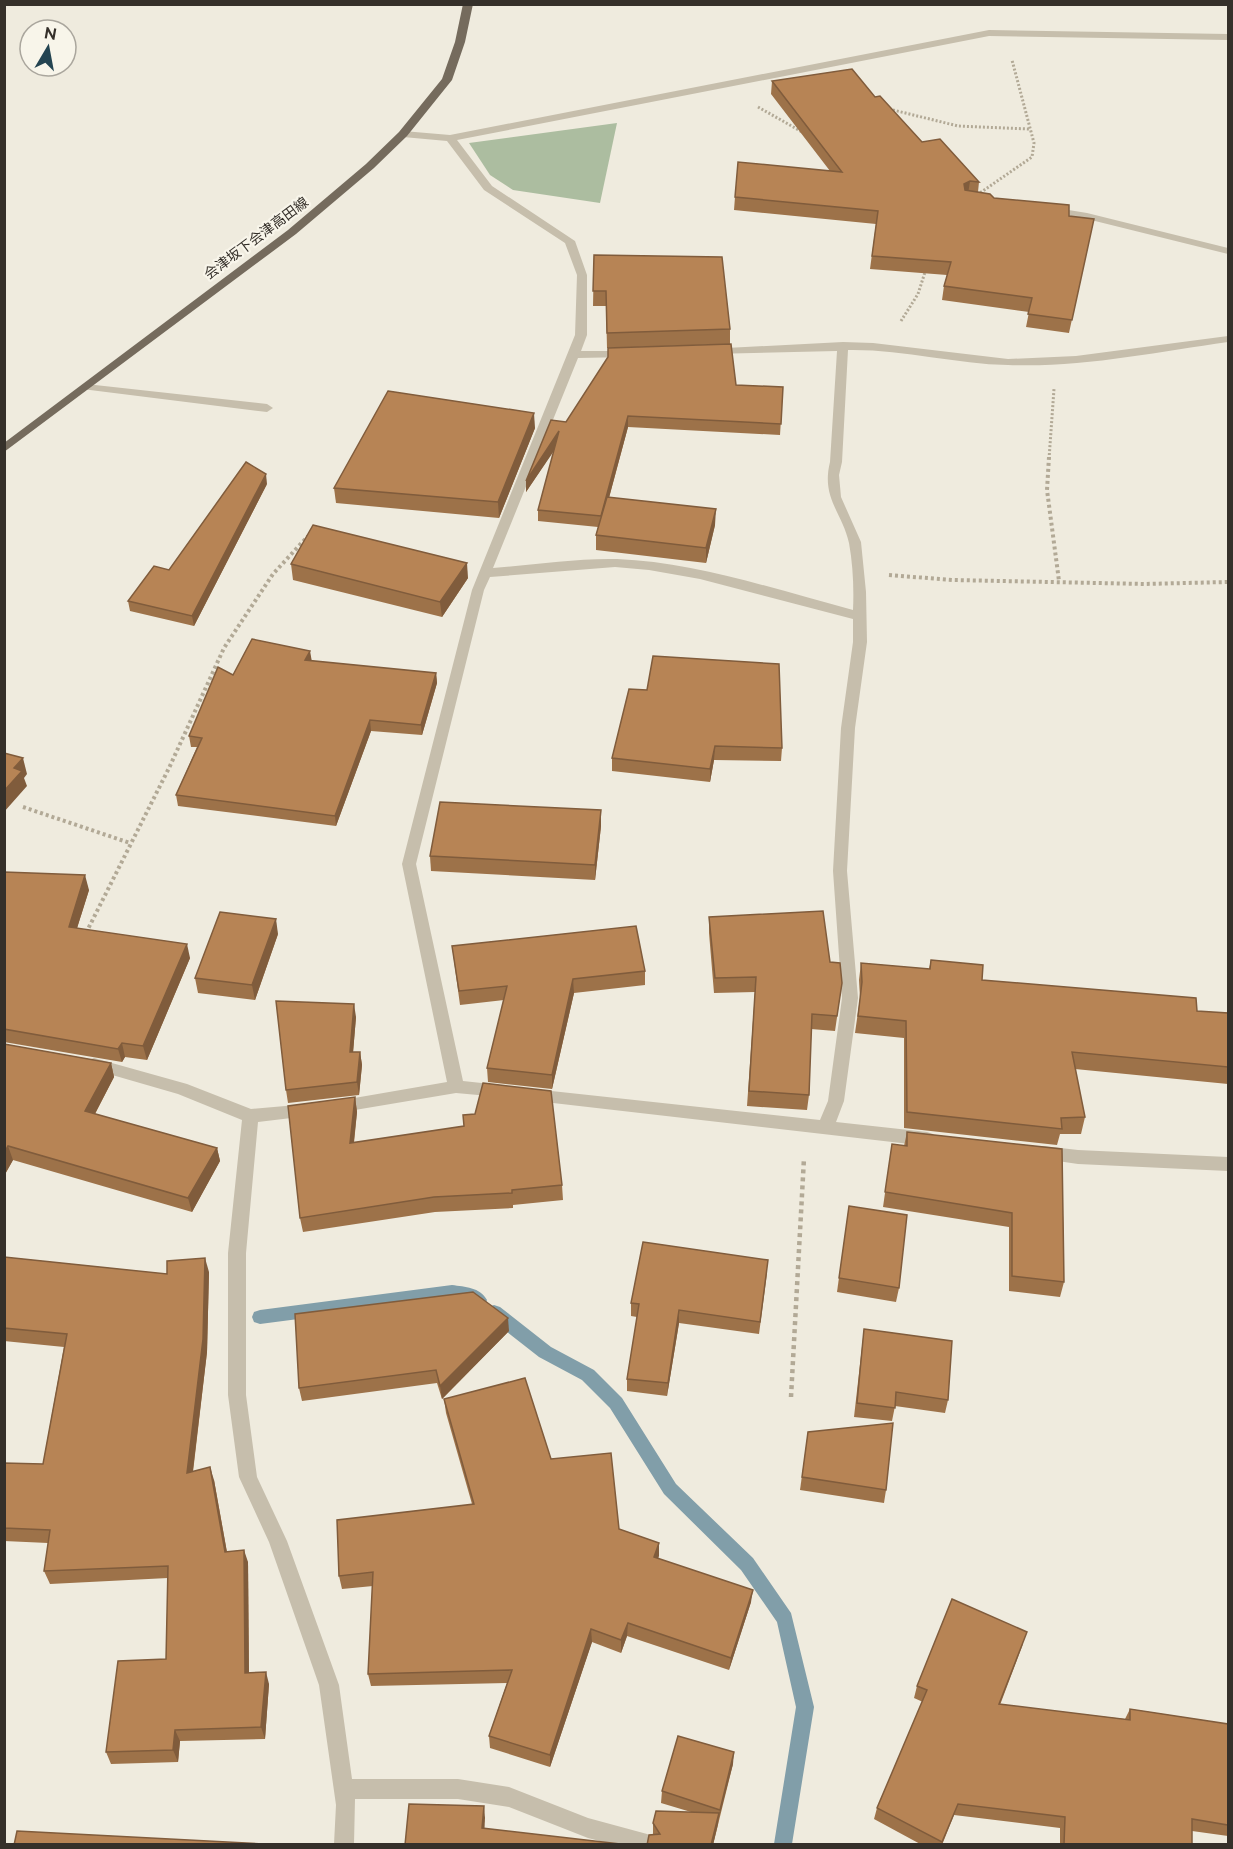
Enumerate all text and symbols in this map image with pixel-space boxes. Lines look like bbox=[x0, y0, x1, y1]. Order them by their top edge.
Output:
north arrow bbox=[18, 18, 78, 78]
text: N bbox=[43, 23, 58, 44]
street label: 会津坂下会津高田線 bbox=[201, 194, 311, 282]

